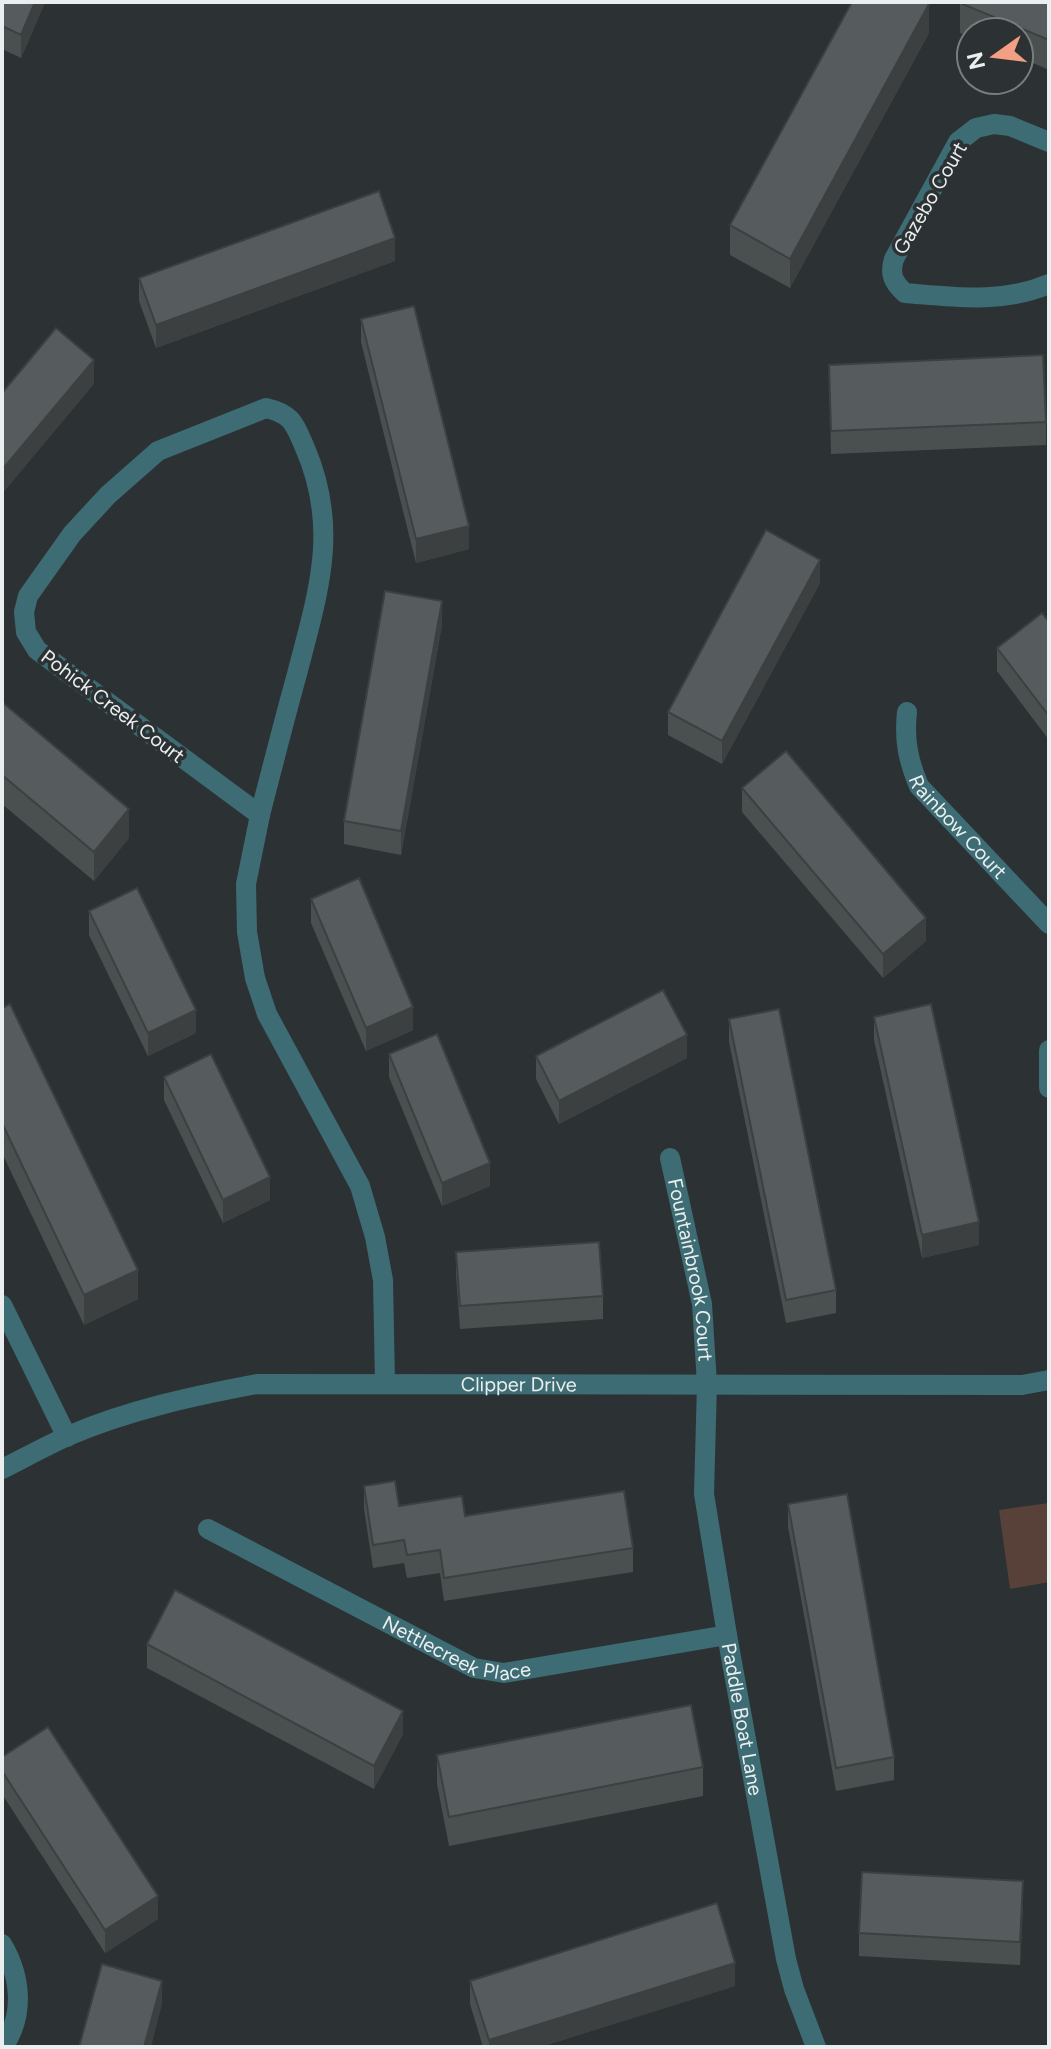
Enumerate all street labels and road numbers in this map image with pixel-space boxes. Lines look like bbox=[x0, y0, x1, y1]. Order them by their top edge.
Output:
street label: Gazebo Court bbox=[888, 137, 972, 259]
street label: Pohick Creek Court bbox=[37, 644, 189, 768]
street label: Rainbow Court bbox=[904, 771, 1012, 884]
street label: Fountainbrook Court bbox=[663, 1176, 718, 1362]
street label: Clipper Drive bbox=[461, 1372, 577, 1396]
street label: Nettlecreek Place bbox=[378, 1610, 533, 1686]
street label: Paddle Boat Lane bbox=[717, 1641, 768, 1797]

